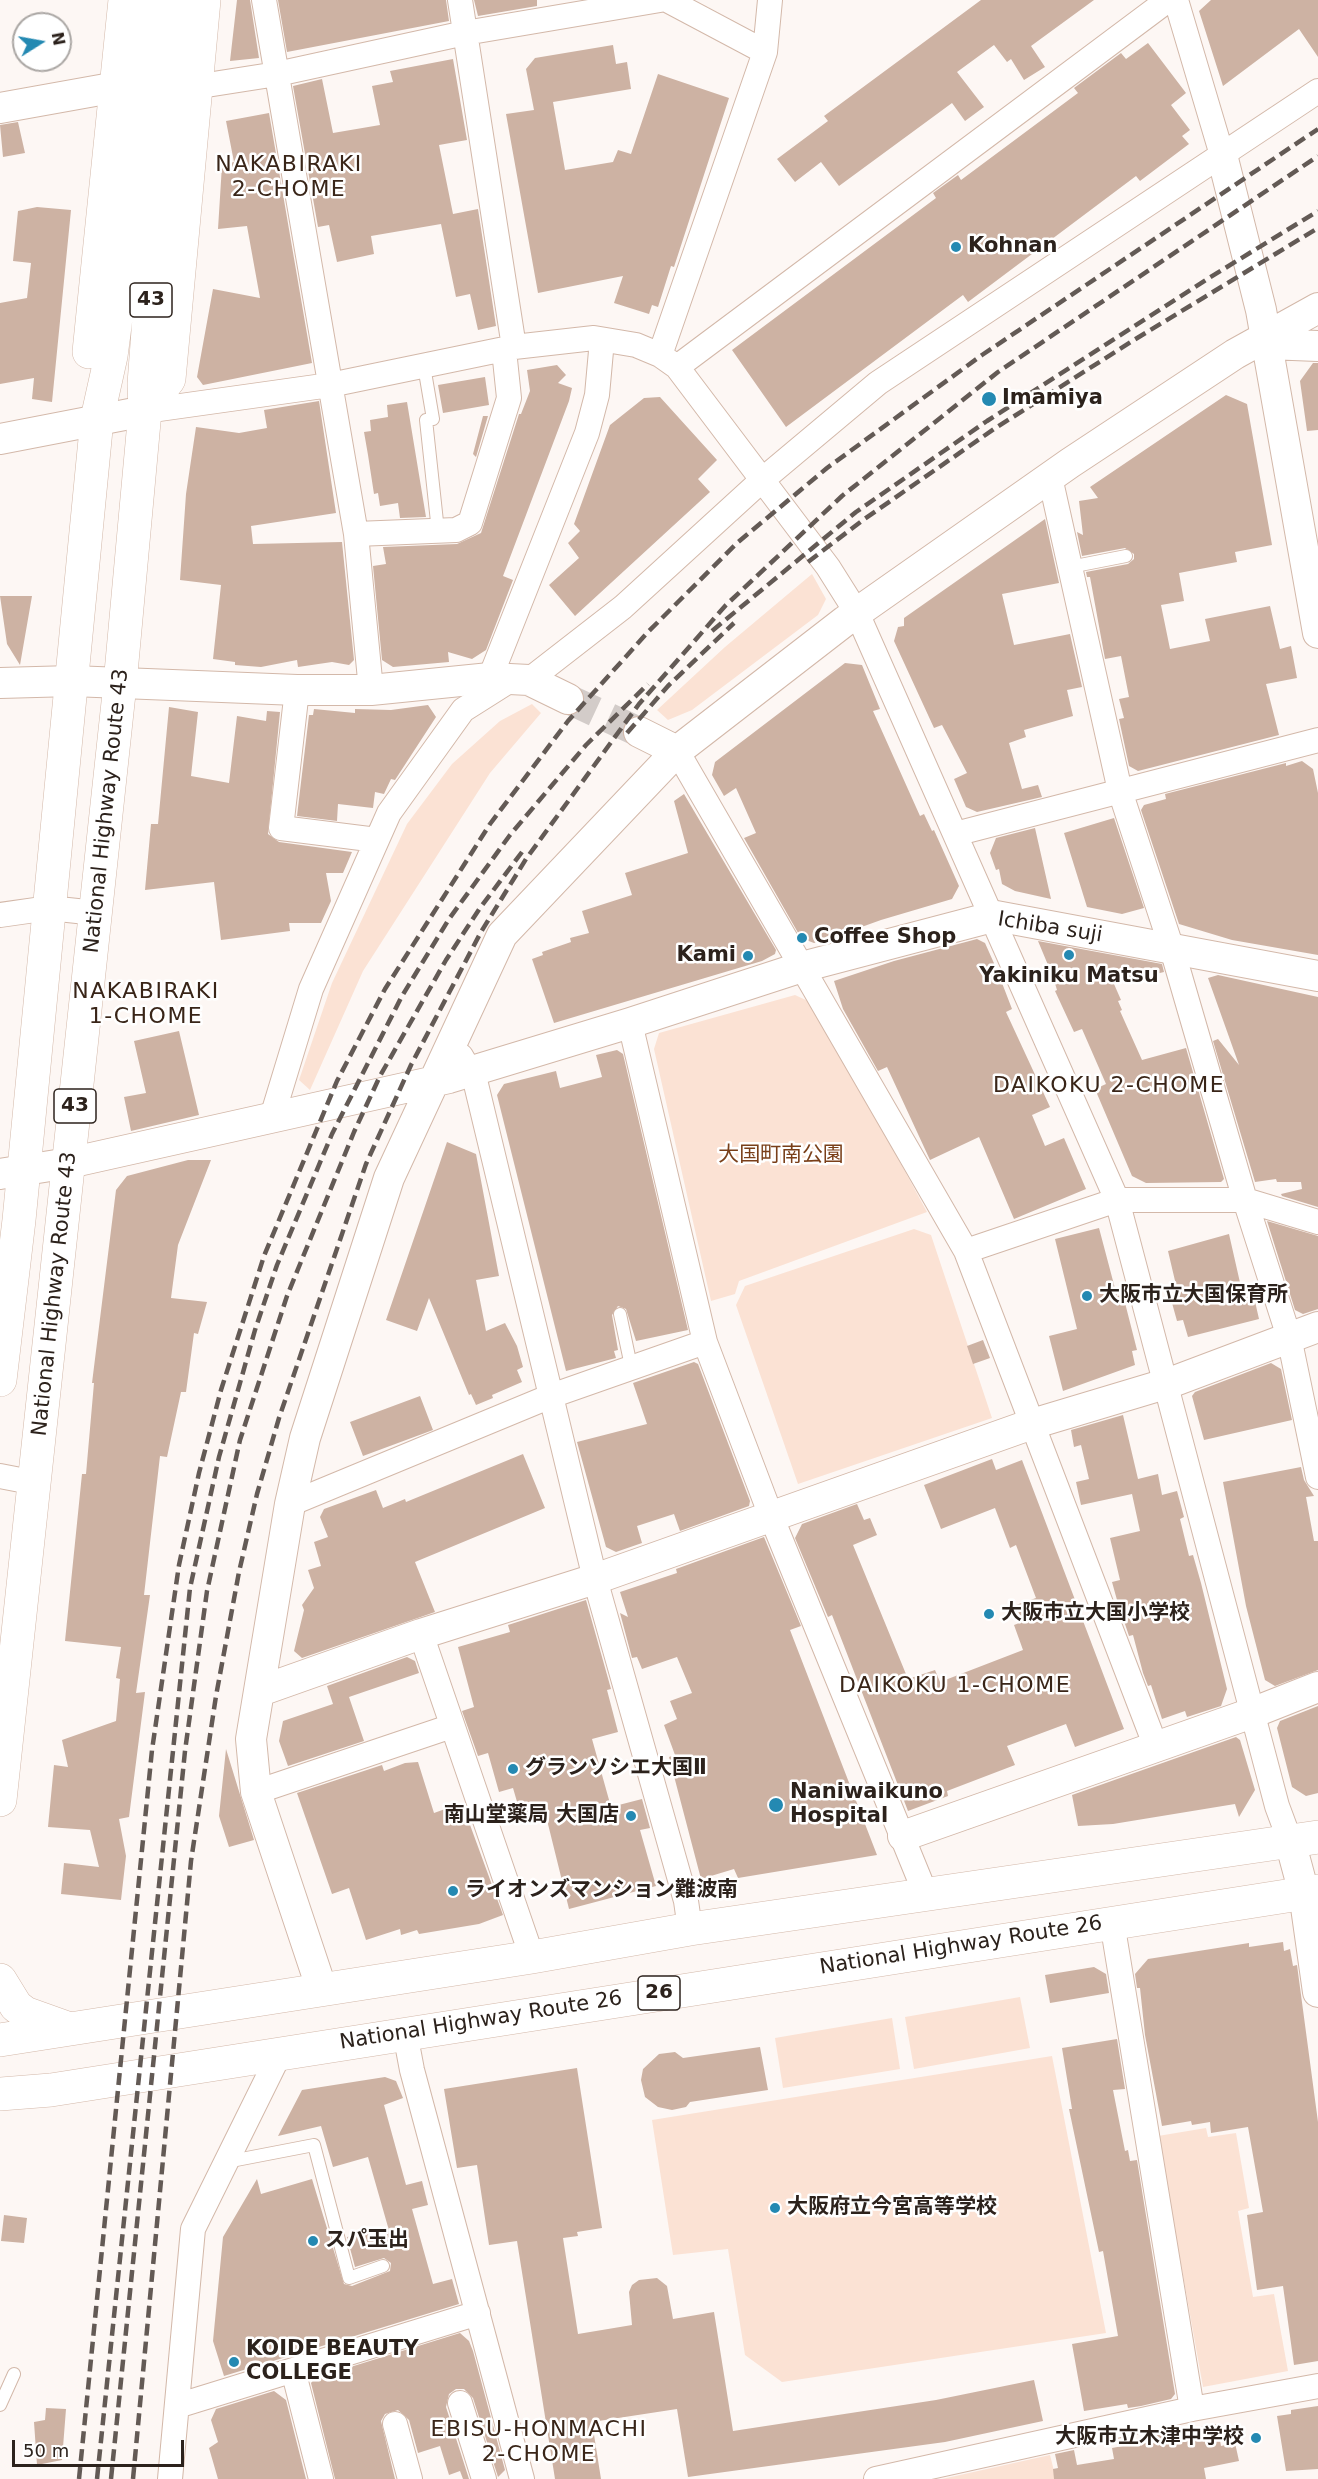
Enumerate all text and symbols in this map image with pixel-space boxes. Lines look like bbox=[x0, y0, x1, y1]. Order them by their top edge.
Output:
north arrow bbox=[12, 12, 72, 72]
text: N bbox=[48, 30, 69, 47]
district label: NAKABIRAKI 2-CHOME bbox=[215, 152, 363, 204]
place label: Kohnan bbox=[968, 234, 1057, 260]
marker: Kohnan bbox=[949, 240, 963, 254]
road number: 43 bbox=[130, 283, 172, 317]
place label: Imamiya bbox=[1002, 386, 1103, 412]
marker: Imamiya bbox=[980, 390, 998, 408]
street label: National Highway Route 43 bbox=[80, 667, 134, 955]
street label: Ichiba suji bbox=[996, 907, 1104, 949]
place label: Coffee Shop bbox=[814, 925, 956, 951]
marker: Coffee Shop bbox=[795, 931, 809, 945]
place label: Kami bbox=[676, 943, 736, 969]
marker: Yakiniku Matsu bbox=[1062, 948, 1076, 962]
marker: Kami bbox=[741, 949, 755, 963]
place label: Yakiniku Matsu bbox=[979, 964, 1159, 990]
district label: NAKABIRAKI 1-CHOME bbox=[72, 979, 220, 1030]
district label: DAIKOKU 2-CHOME bbox=[993, 1073, 1225, 1099]
road number: 43 bbox=[54, 1089, 96, 1123]
park label: 大国町南公園 bbox=[718, 1143, 844, 1169]
street label: National Highway Route 43 bbox=[28, 1150, 82, 1438]
place label: 大阪市立大国保育所 bbox=[1099, 1283, 1288, 1309]
marker: 大阪市立大国保育所 bbox=[1080, 1289, 1094, 1303]
place label: 大阪市立大国小学校 bbox=[1001, 1601, 1190, 1627]
marker: 大阪市立大国小学校 bbox=[982, 1607, 996, 1621]
district label: DAIKOKU 1-CHOME bbox=[839, 1673, 1071, 1699]
place label: グランソシエ大国Ⅱ bbox=[525, 1756, 707, 1782]
marker: グランソシエ大国Ⅱ bbox=[506, 1762, 520, 1776]
place label: Naniwaikuno Hospital bbox=[790, 1780, 943, 1830]
marker: Naniwaikuno Hospital bbox=[767, 1796, 785, 1814]
place label: 南山堂薬局 大国店 bbox=[444, 1803, 619, 1829]
marker: 南山堂薬局 大国店 bbox=[624, 1809, 638, 1823]
place label: ライオンズマンション難波南 bbox=[465, 1878, 738, 1904]
marker: ライオンズマンション難波南 bbox=[446, 1884, 460, 1898]
street label: National Highway Route 26 bbox=[818, 1911, 1104, 1981]
road number: 26 bbox=[638, 1976, 680, 2010]
street label: National Highway Route 26 bbox=[338, 1986, 624, 2056]
place label: 大阪府立今宮高等学校 bbox=[787, 2195, 997, 2221]
marker: 大阪府立今宮高等学校 bbox=[768, 2201, 782, 2215]
place label: スパ玉出 bbox=[325, 2228, 409, 2254]
marker: スパ玉出 bbox=[306, 2234, 320, 2248]
place label: KOIDE BEAUTY COLLEGE bbox=[246, 2337, 419, 2387]
marker: KOIDE BEAUTY COLLEGE bbox=[227, 2355, 241, 2369]
district label: EBISU-HONMACHI 2-CHOME bbox=[431, 2417, 647, 2468]
place label: 大阪市立木津中学校 bbox=[1055, 2425, 1244, 2451]
scale bar bbox=[15, 2428, 188, 2466]
marker: 大阪市立木津中学校 bbox=[1249, 2431, 1263, 2445]
text: 50 m bbox=[23, 2440, 69, 2461]

